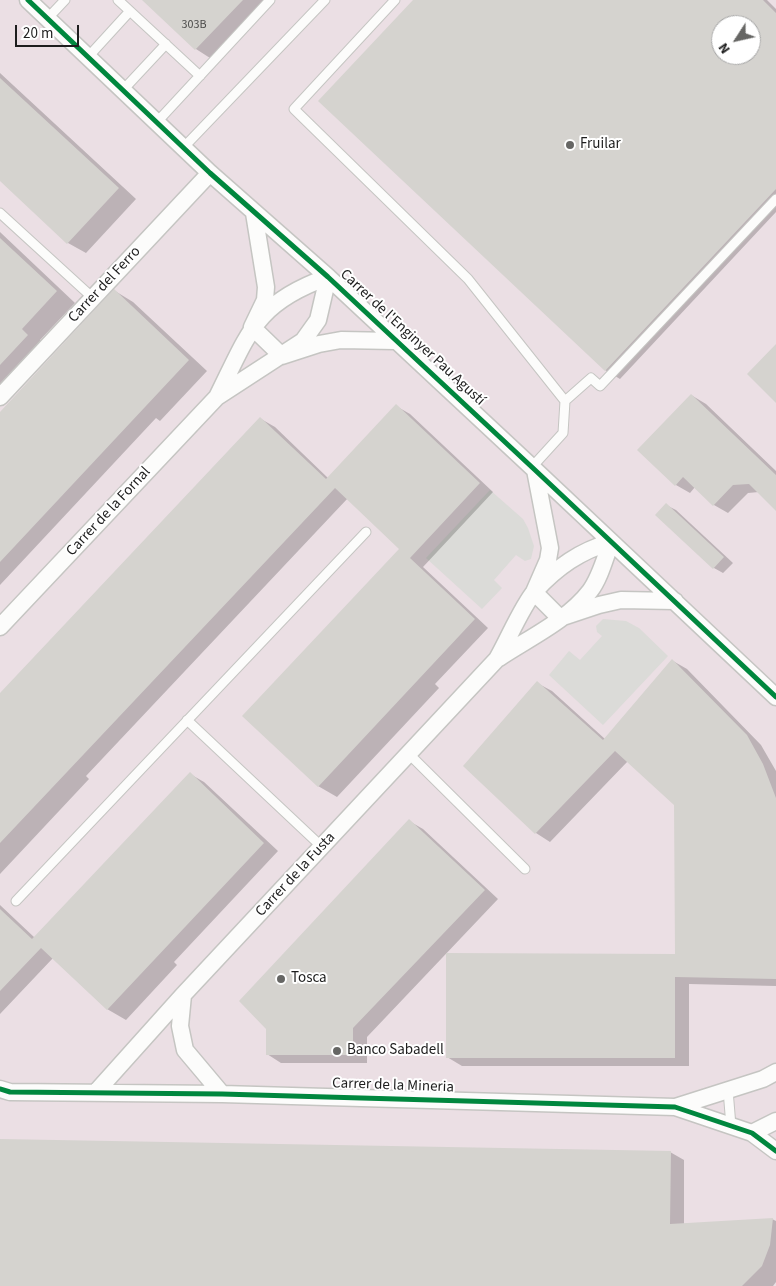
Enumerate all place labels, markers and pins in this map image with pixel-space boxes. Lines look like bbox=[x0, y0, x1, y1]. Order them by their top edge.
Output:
place label: Fruilar bbox=[580, 136, 621, 154]
marker: Fruilar bbox=[564, 139, 576, 151]
place label: Tosca bbox=[291, 970, 327, 988]
marker: Tosca bbox=[275, 973, 287, 985]
place label: Banco Sabadell bbox=[347, 1042, 444, 1060]
marker: Banco Sabadell bbox=[331, 1045, 343, 1057]

